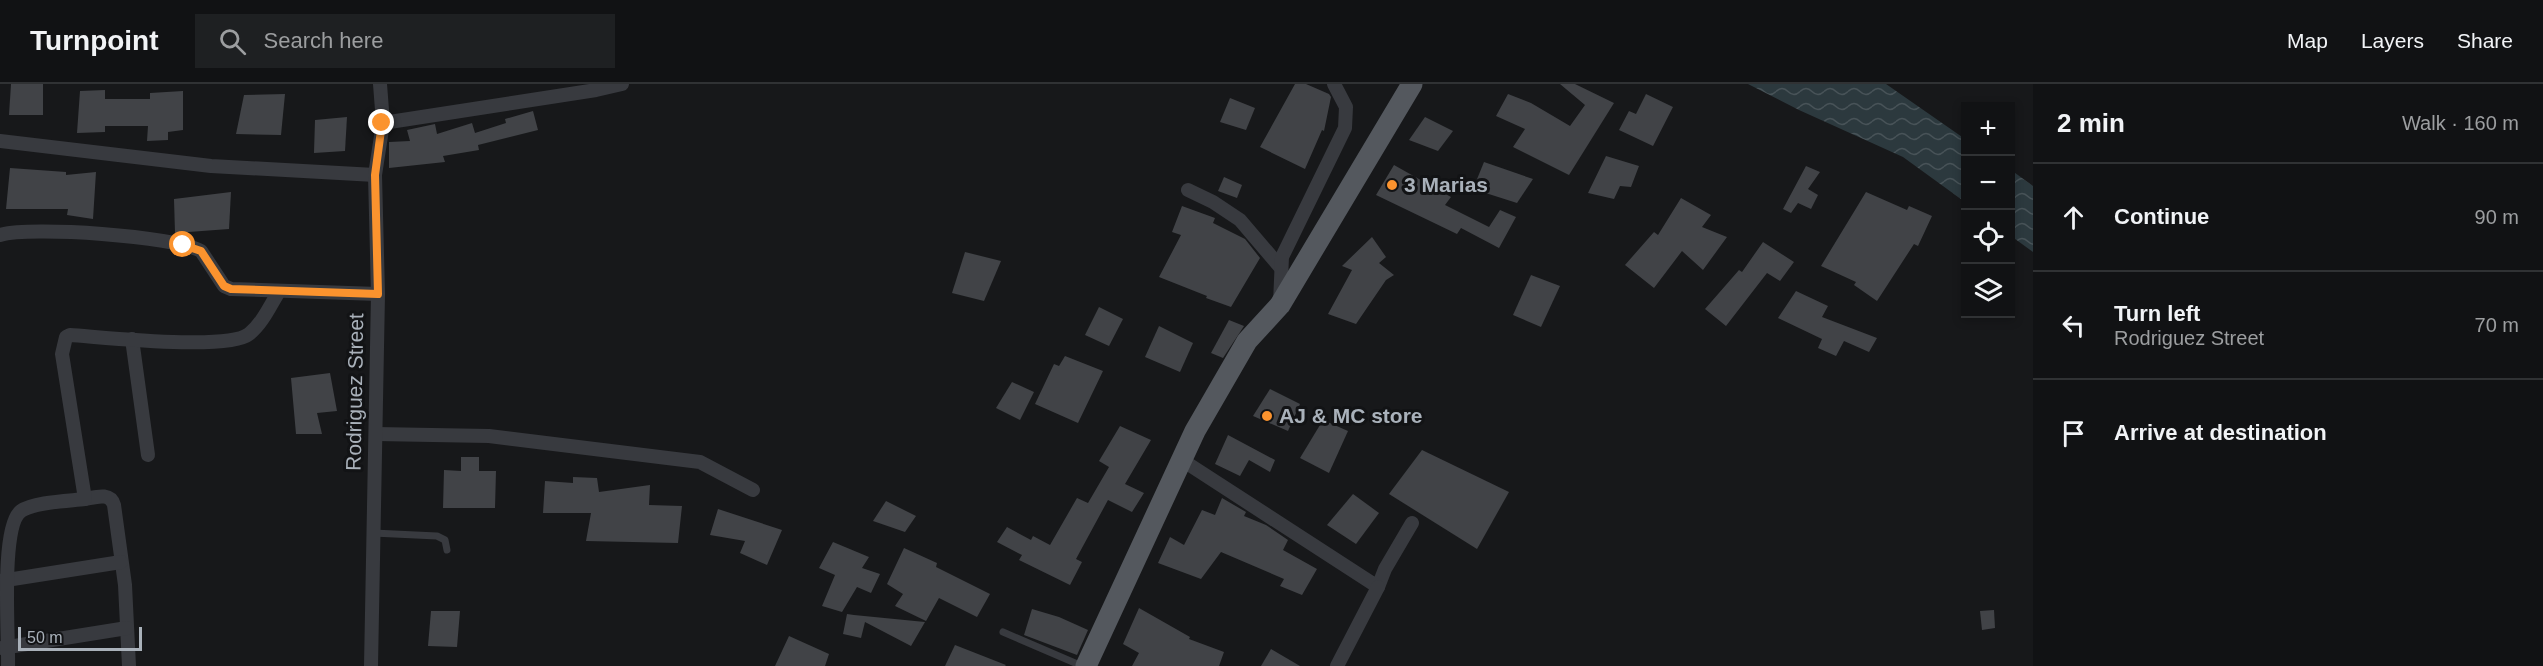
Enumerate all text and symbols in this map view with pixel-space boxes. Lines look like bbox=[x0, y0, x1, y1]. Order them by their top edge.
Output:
search box bbox=[195, 14, 615, 68]
text: Turnpoint bbox=[30, 25, 159, 56]
icon: search bbox=[216, 25, 249, 58]
text: Search here bbox=[264, 28, 383, 53]
text: Map bbox=[2287, 29, 2328, 52]
text: Layers bbox=[2361, 29, 2424, 52]
text: Share bbox=[2457, 29, 2513, 52]
map controls bbox=[1961, 102, 2015, 318]
button: + bbox=[1961, 102, 2015, 156]
text: 2 min bbox=[2057, 108, 2125, 138]
route end bbox=[368, 109, 394, 135]
text: Walk · 160 m bbox=[2402, 112, 2519, 134]
button: − bbox=[1961, 156, 2015, 210]
place label: 3 Marias bbox=[1404, 173, 1488, 196]
marker: 3 Marias bbox=[1385, 178, 1399, 192]
icon: ahead bbox=[2057, 201, 2090, 234]
text: Continue bbox=[2114, 204, 2209, 229]
text: 90 m bbox=[2475, 206, 2519, 228]
button: locate bbox=[1961, 210, 2015, 264]
route start bbox=[169, 231, 195, 257]
button: layers bbox=[1961, 264, 2015, 318]
text: Turn left bbox=[2114, 301, 2200, 326]
icon: left bbox=[2057, 309, 2090, 342]
street label: Rodriguez Street bbox=[342, 313, 367, 471]
text: 70 m bbox=[2475, 314, 2519, 336]
text: Rodriguez Street bbox=[2114, 327, 2264, 349]
place label: AJ & MC store bbox=[1279, 404, 1423, 427]
marker: AJ & MC store bbox=[1260, 409, 1274, 423]
icon: arrive bbox=[2057, 417, 2090, 450]
text: Arrive at destination bbox=[2114, 420, 2327, 445]
scale bar bbox=[18, 624, 142, 652]
text: 50 m bbox=[27, 629, 63, 646]

